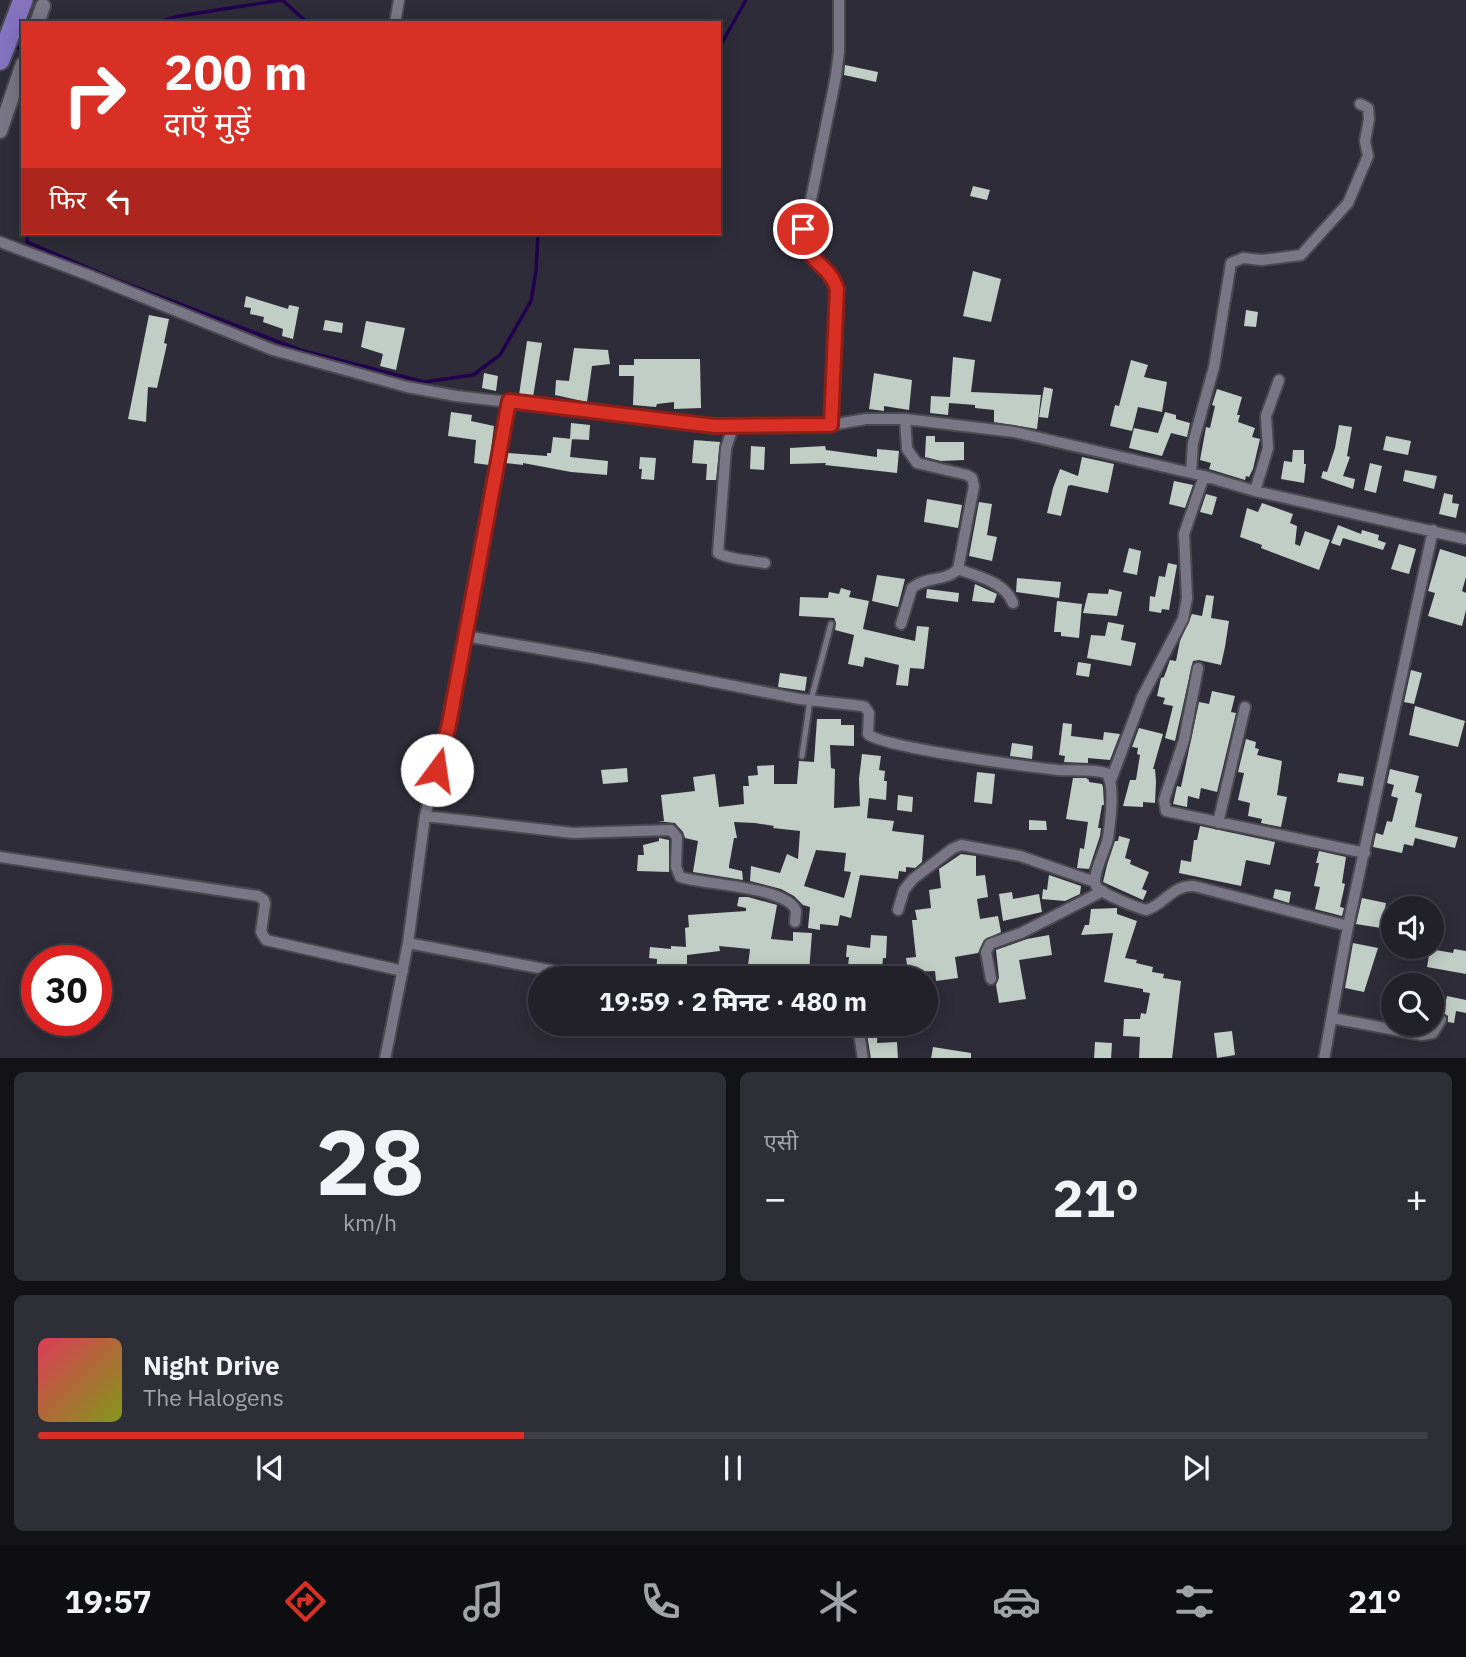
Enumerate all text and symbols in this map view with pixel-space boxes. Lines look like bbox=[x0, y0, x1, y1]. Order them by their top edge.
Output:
text: 200 m bbox=[164, 40, 308, 103]
icon: right bbox=[49, 49, 140, 140]
text: दाएँ मुड़ें bbox=[164, 102, 251, 144]
text: फिर bbox=[49, 182, 86, 216]
icon: left bbox=[100, 182, 138, 220]
pin bbox=[773, 199, 833, 259]
icon: arrive bbox=[784, 210, 822, 248]
position arrow bbox=[400, 733, 474, 807]
map controls bbox=[1381, 896, 1444, 1036]
button: sound bbox=[1381, 896, 1444, 959]
speed limit sign: 30 bbox=[21, 945, 112, 1036]
button: search bbox=[1381, 973, 1444, 1036]
text: 19:59 · 2 मिनट · 480 m bbox=[599, 984, 867, 1018]
text: 28 bbox=[315, 1102, 425, 1220]
text: एसी bbox=[764, 1126, 798, 1156]
text: 21° bbox=[1053, 1164, 1139, 1231]
text: − bbox=[764, 1173, 787, 1222]
text: + bbox=[1405, 1173, 1428, 1222]
text: km/h bbox=[343, 1207, 397, 1237]
text: Night Drive bbox=[143, 1348, 280, 1382]
text: The Halogens bbox=[143, 1382, 284, 1412]
icon: previous bbox=[251, 1449, 289, 1487]
icon: pause bbox=[714, 1449, 752, 1487]
icon: next bbox=[1177, 1449, 1215, 1487]
icon: directions bbox=[281, 1577, 330, 1626]
icon: music bbox=[459, 1577, 508, 1626]
icon: phone bbox=[636, 1577, 685, 1626]
icon: climate bbox=[814, 1577, 863, 1626]
icon: car bbox=[992, 1577, 1041, 1626]
icon: filters bbox=[1170, 1577, 1219, 1626]
text: 19:57 bbox=[64, 1580, 152, 1622]
text: 21° bbox=[1348, 1580, 1402, 1622]

